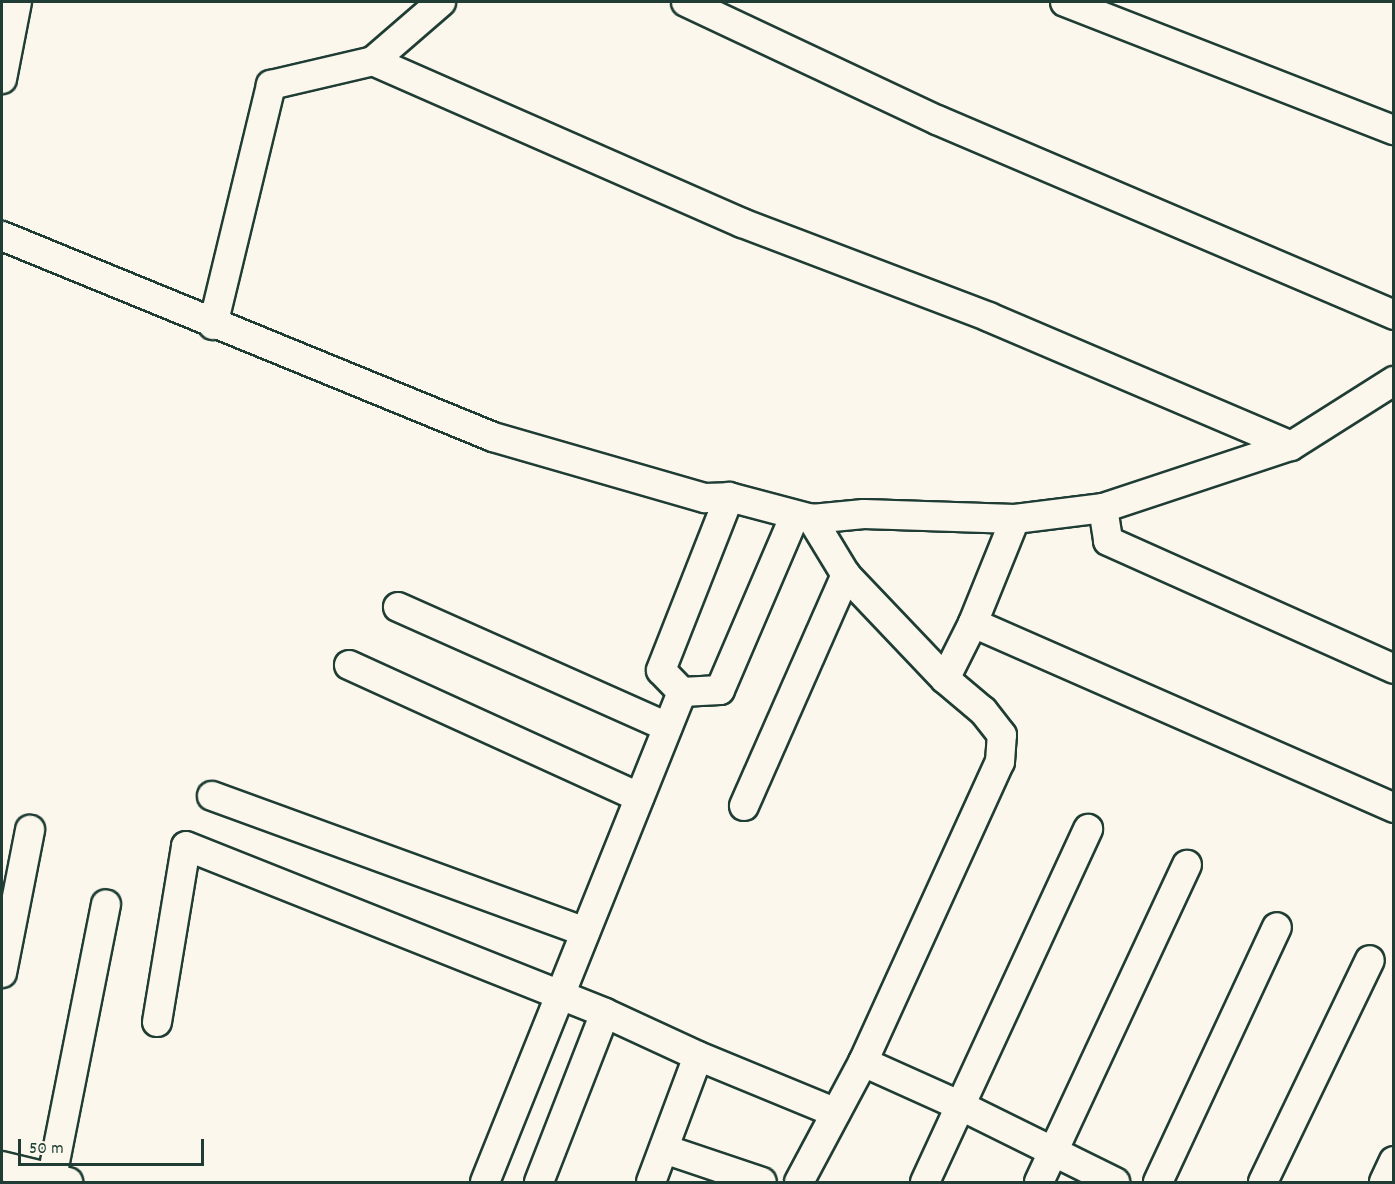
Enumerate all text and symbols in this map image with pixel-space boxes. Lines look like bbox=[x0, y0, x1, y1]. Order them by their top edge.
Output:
scale bar bbox=[21, 1127, 207, 1165]
text: 50 m bbox=[29, 1137, 64, 1162]

